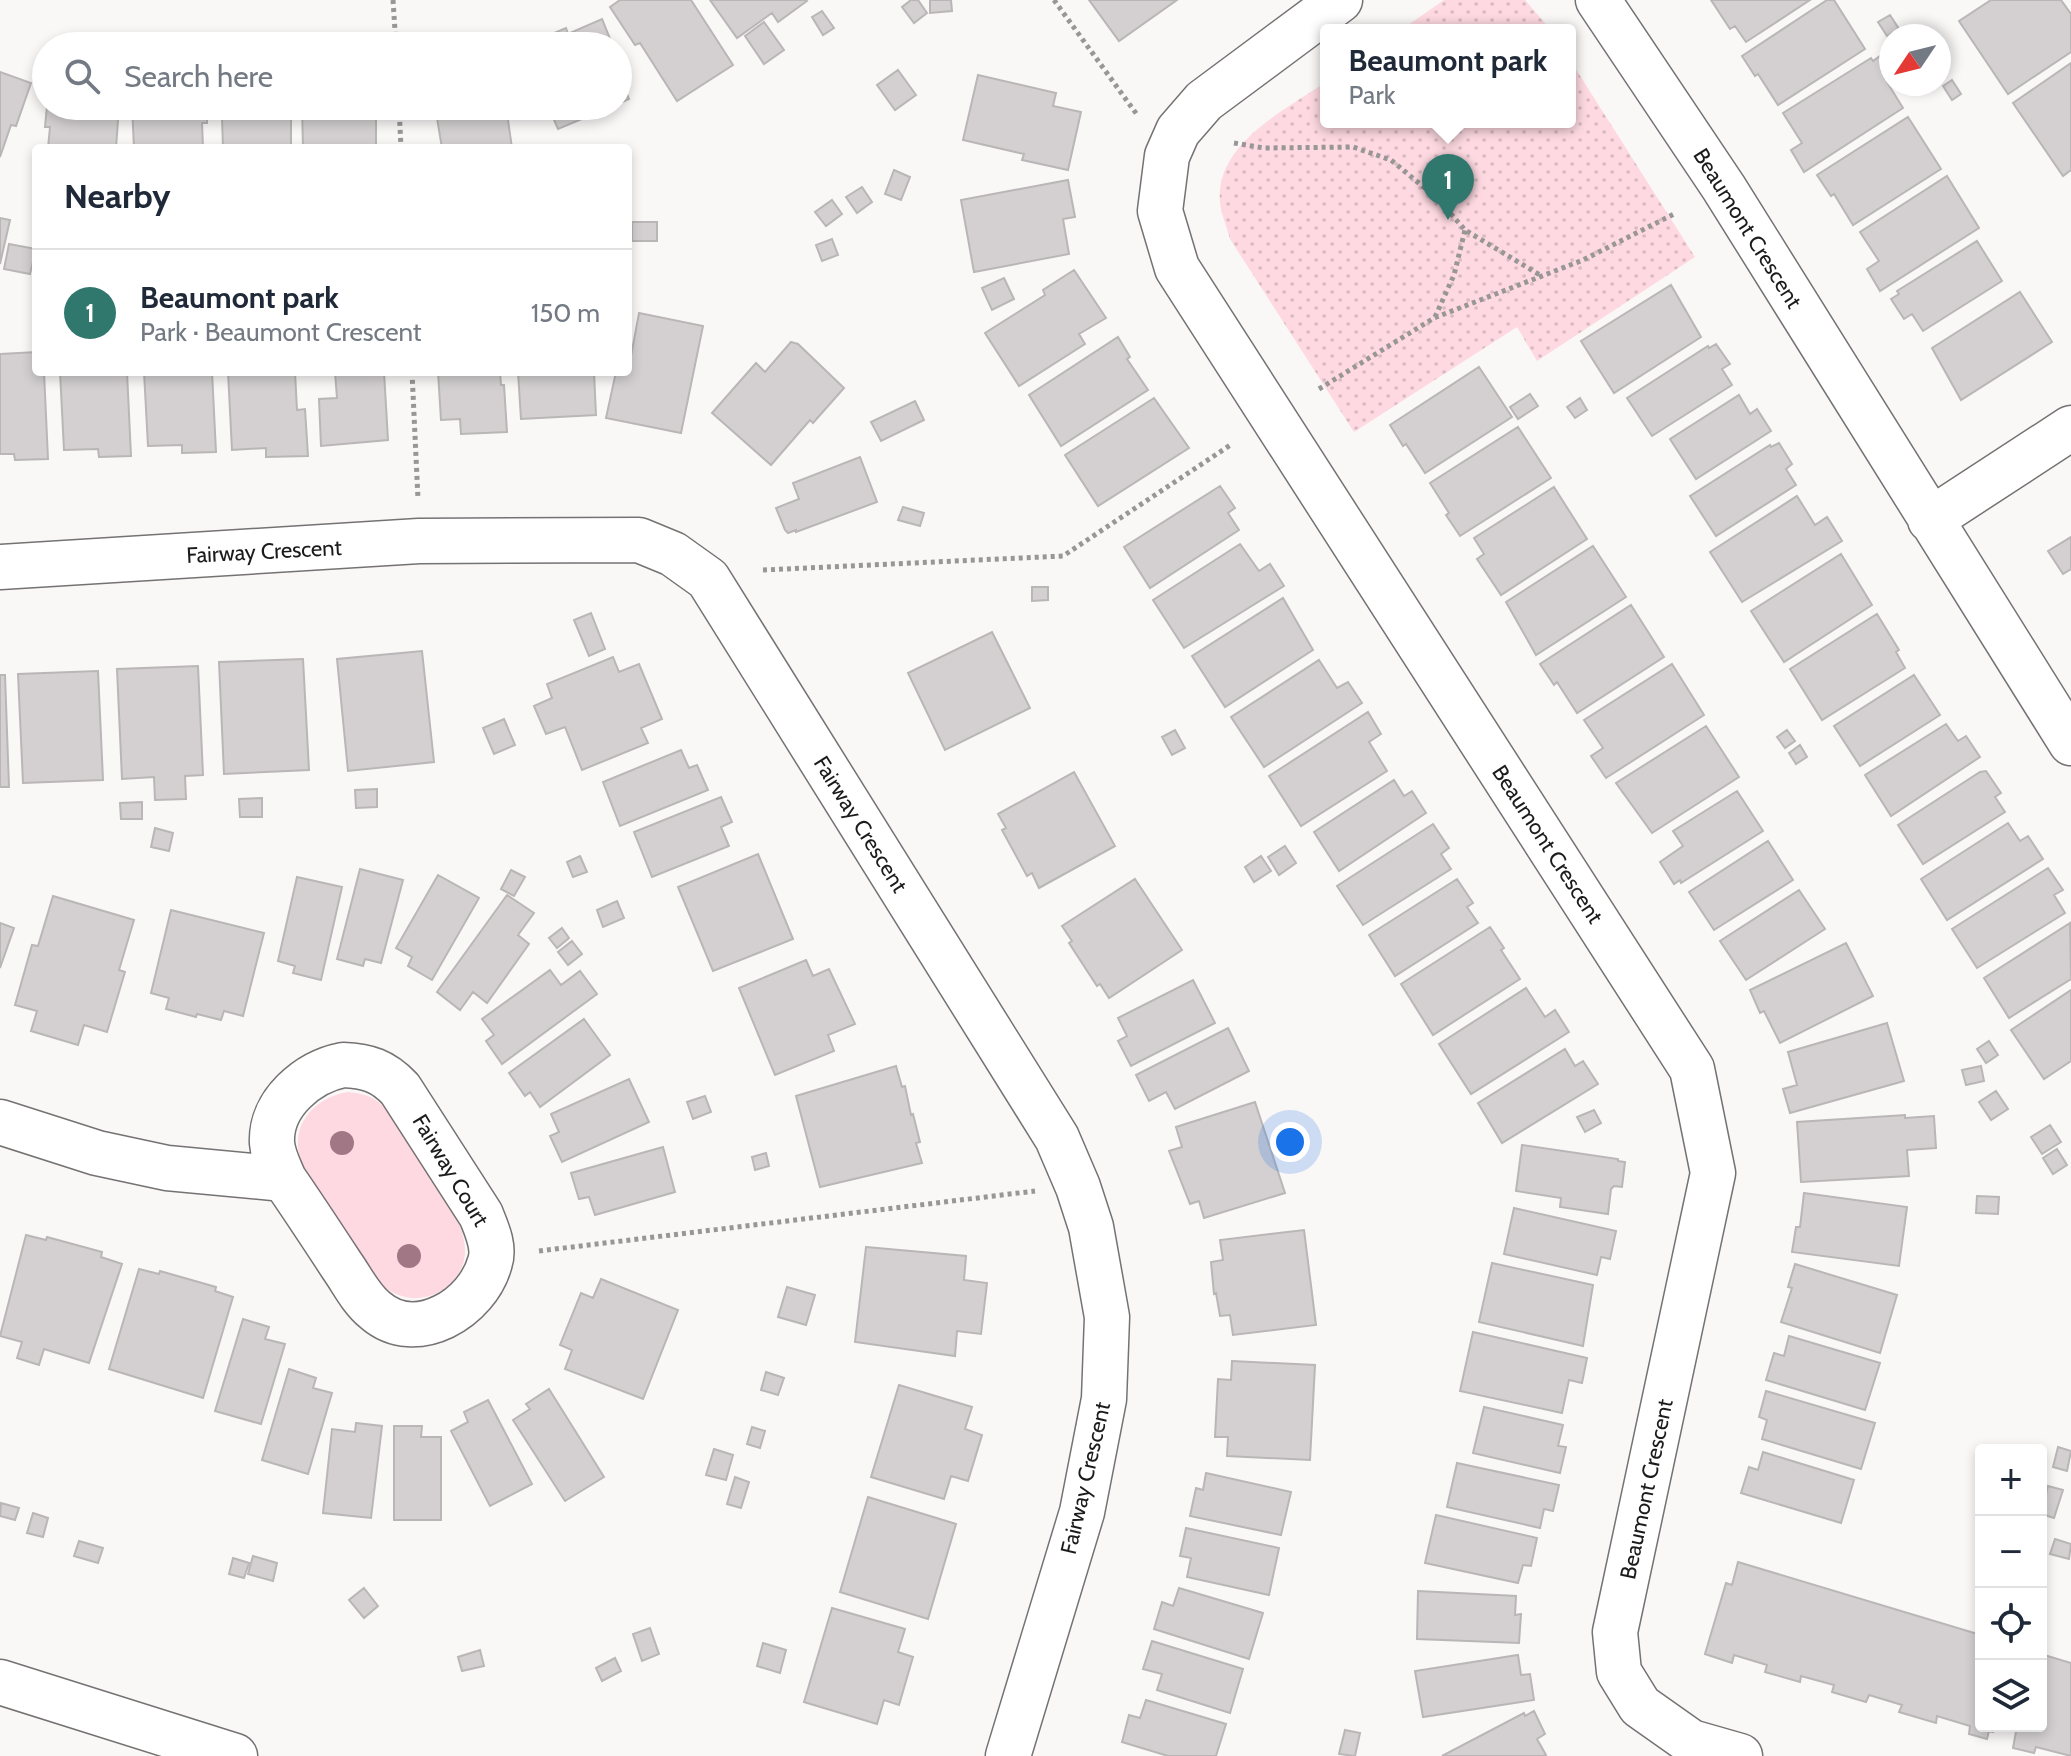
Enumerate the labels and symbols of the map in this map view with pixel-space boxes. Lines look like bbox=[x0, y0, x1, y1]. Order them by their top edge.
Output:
north arrow bbox=[1879, 24, 1951, 96]
street label: Beaumont Crescent bbox=[1688, 143, 1808, 314]
pin: 1 bbox=[1422, 154, 1474, 220]
street label: Fairway Crescent bbox=[186, 534, 343, 569]
street label: Fairway Crescent bbox=[808, 751, 914, 898]
street label: Beaumont Crescent bbox=[1486, 760, 1609, 929]
street label: Fairway Court bbox=[407, 1109, 495, 1232]
your location bbox=[1270, 1122, 1310, 1162]
street label: Beaumont Crescent bbox=[1614, 1396, 1679, 1582]
street label: Fairway Crescent bbox=[1055, 1399, 1116, 1557]

